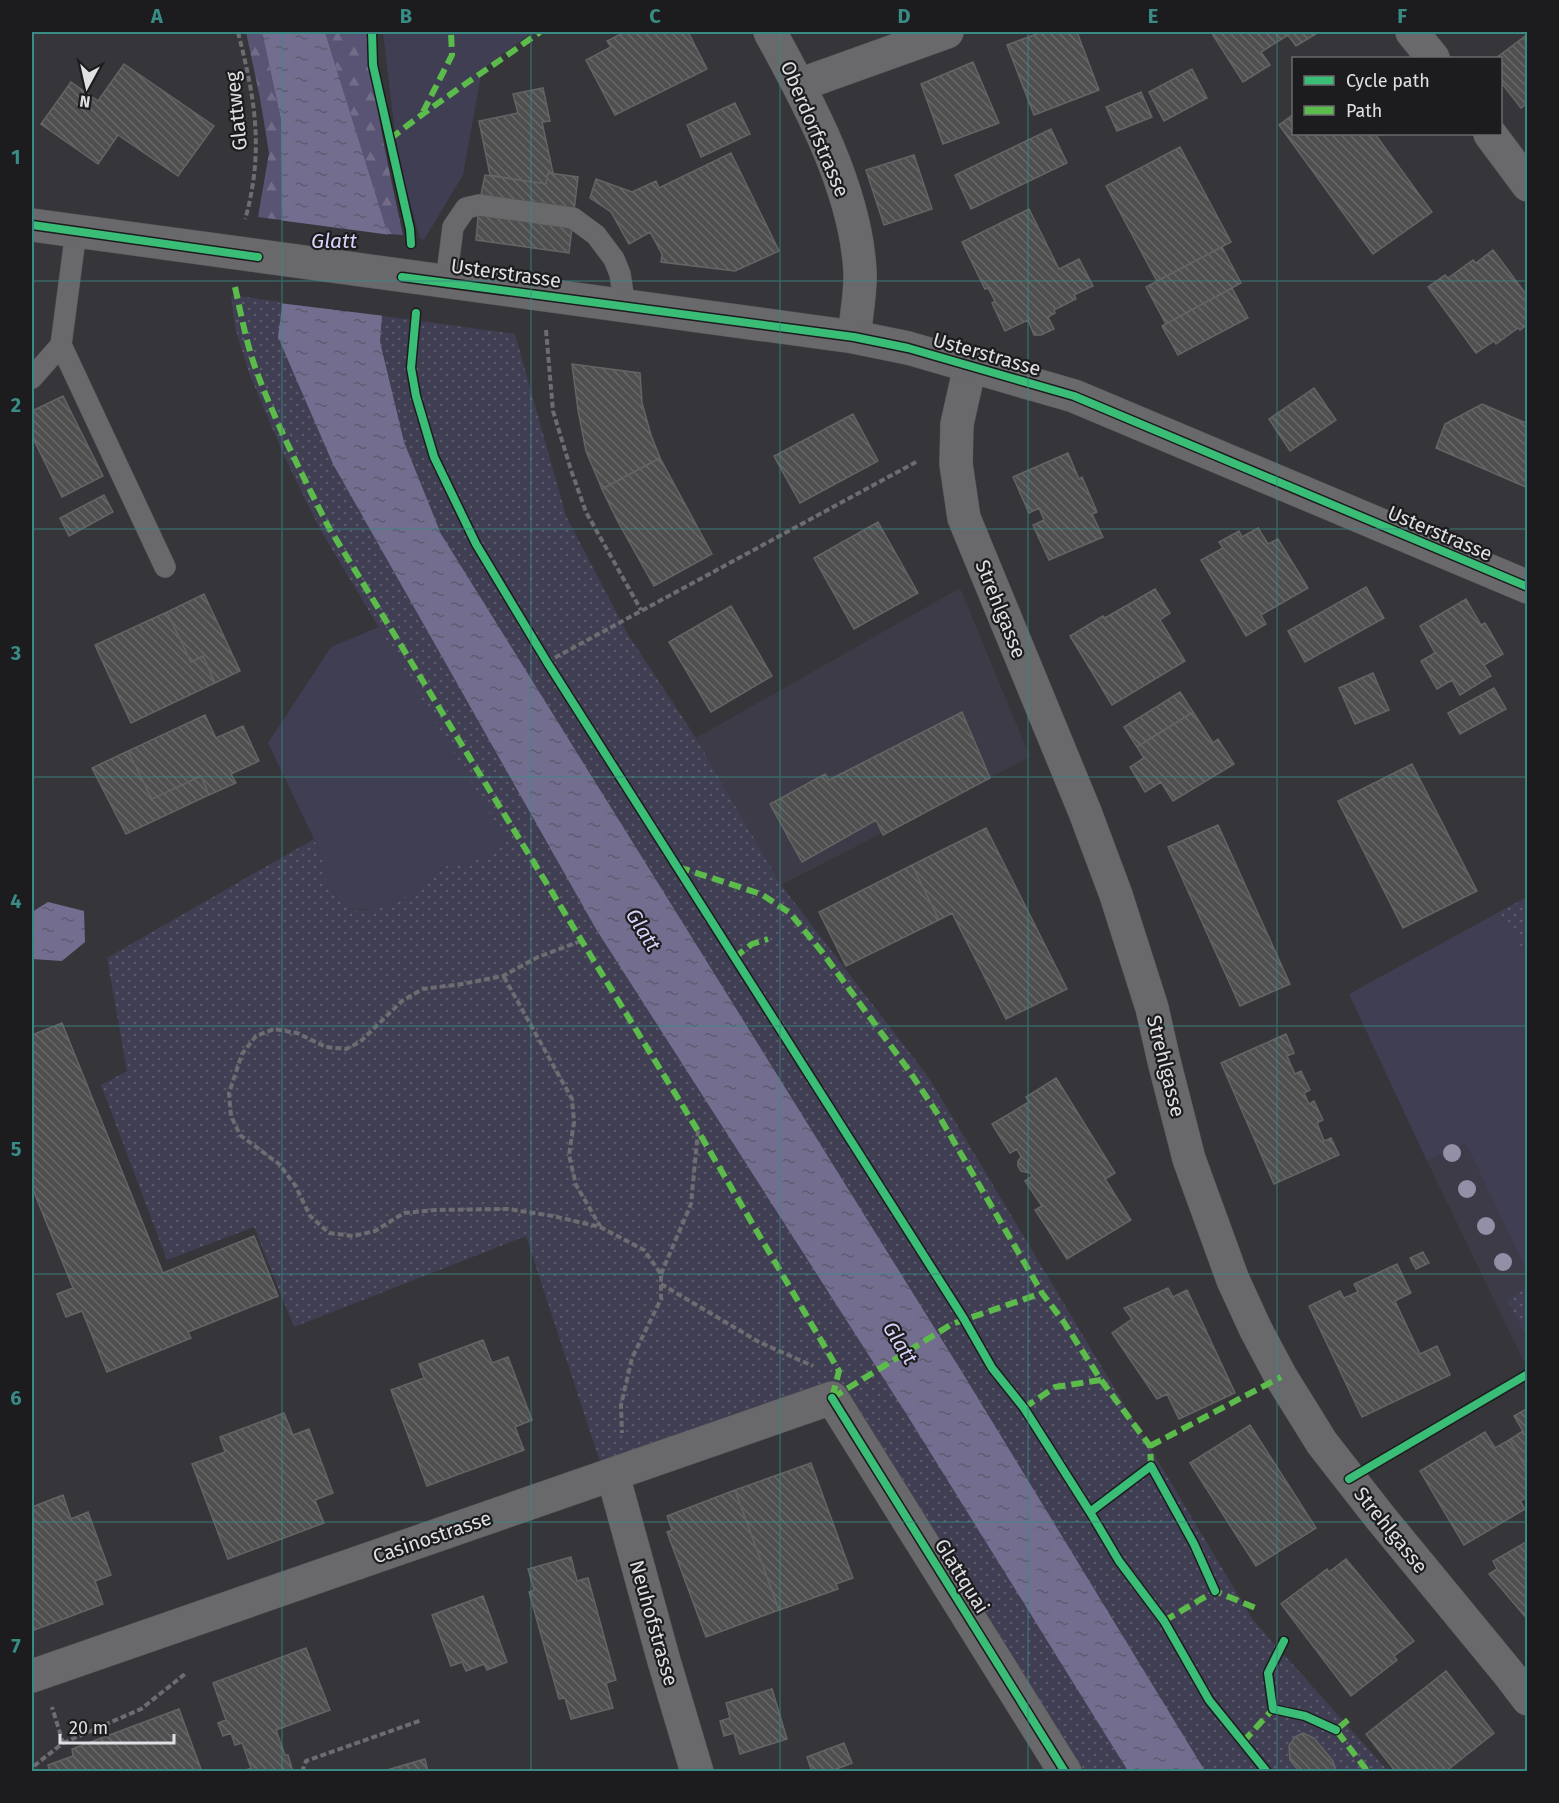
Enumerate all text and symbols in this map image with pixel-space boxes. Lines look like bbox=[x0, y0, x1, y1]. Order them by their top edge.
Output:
text: A bbox=[150, 4, 164, 28]
text: B bbox=[400, 4, 412, 28]
text: C bbox=[649, 4, 661, 28]
text: D bbox=[897, 4, 911, 28]
text: E bbox=[1148, 4, 1158, 28]
text: F bbox=[1397, 4, 1407, 28]
north arrow bbox=[57, 57, 117, 117]
street label: Oberdorfstrasse bbox=[776, 57, 854, 201]
legend bbox=[1292, 57, 1502, 135]
street label: Glattweg bbox=[220, 70, 252, 152]
text: Cycle path bbox=[1346, 70, 1430, 92]
text: N bbox=[78, 91, 92, 112]
text: Path bbox=[1346, 100, 1382, 122]
text: 1 bbox=[11, 145, 21, 169]
water label: Glatt bbox=[311, 228, 358, 254]
street label: Usterstrasse bbox=[449, 253, 563, 293]
street label: Usterstrasse bbox=[930, 327, 1044, 381]
text: 2 bbox=[11, 393, 21, 417]
street label: Usterstrasse bbox=[1384, 500, 1496, 566]
street label: Strehlgasse bbox=[970, 556, 1032, 662]
text: 3 bbox=[10, 641, 21, 665]
text: 4 bbox=[10, 889, 22, 913]
water label: Glatt bbox=[620, 904, 666, 957]
street label: Strehlgasse bbox=[1142, 1013, 1190, 1119]
text: 5 bbox=[11, 1137, 22, 1161]
water label: Glatt bbox=[877, 1317, 923, 1370]
text: 6 bbox=[10, 1386, 22, 1410]
street label: Strehlgasse bbox=[1349, 1482, 1433, 1578]
street label: Casinostrasse bbox=[370, 1506, 494, 1568]
street label: Glattquai bbox=[930, 1534, 994, 1618]
street label: Neuhofstrasse bbox=[625, 1557, 683, 1689]
text: 7 bbox=[11, 1634, 21, 1658]
scale bar bbox=[60, 1707, 174, 1745]
text: 20 m bbox=[69, 1717, 108, 1739]

